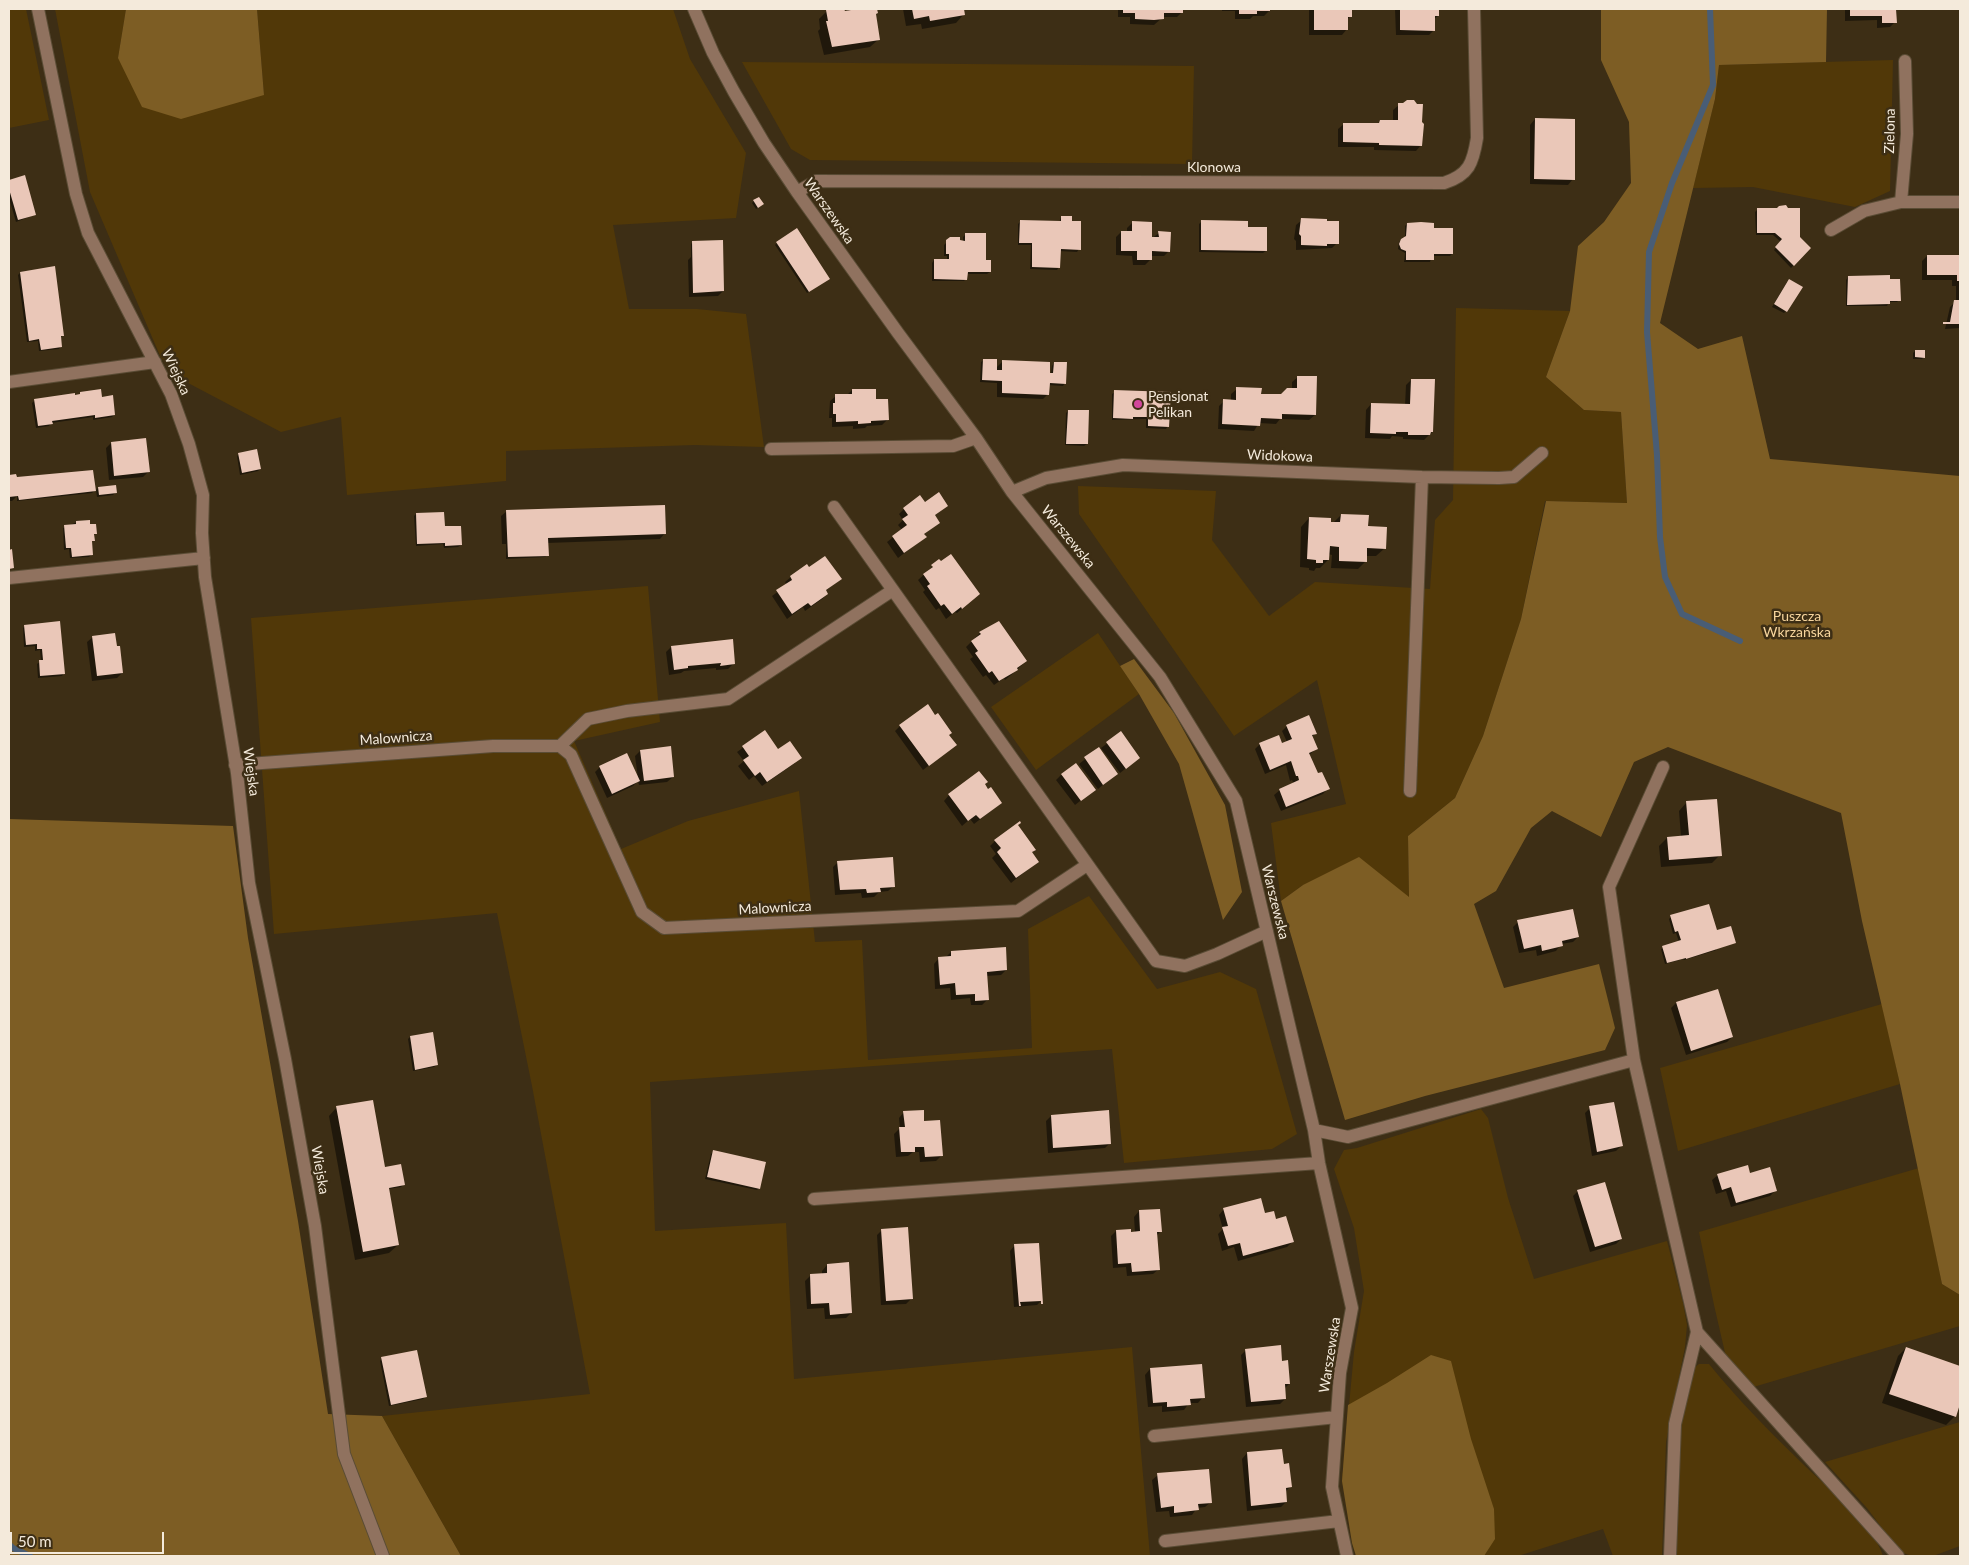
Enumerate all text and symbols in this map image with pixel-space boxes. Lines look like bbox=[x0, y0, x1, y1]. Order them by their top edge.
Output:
street label: Zielona bbox=[1881, 108, 1899, 154]
street label: Klonowa bbox=[1187, 159, 1241, 175]
street label: Warszewska bbox=[800, 175, 858, 247]
street label: Wiejska bbox=[158, 346, 194, 398]
place label: Pensjonat Pelikan bbox=[1148, 388, 1208, 421]
marker: Pensjonat Pelikan bbox=[1132, 398, 1144, 410]
street label: Widokowa bbox=[1247, 446, 1313, 466]
street label: Warszewska bbox=[1037, 502, 1099, 572]
park label: Puszcza Wkrzańska bbox=[1763, 608, 1831, 640]
street label: Malownicza bbox=[359, 727, 433, 749]
street label: Wiejska bbox=[239, 747, 263, 797]
street label: Warszewska bbox=[1258, 863, 1292, 941]
street label: Malownicza bbox=[738, 898, 812, 918]
street label: Wiejska bbox=[307, 1145, 333, 1195]
street label: Warszewska bbox=[1316, 1316, 1344, 1394]
scale bar bbox=[12, 1522, 166, 1554]
text: 50 m bbox=[18, 1532, 52, 1550]

